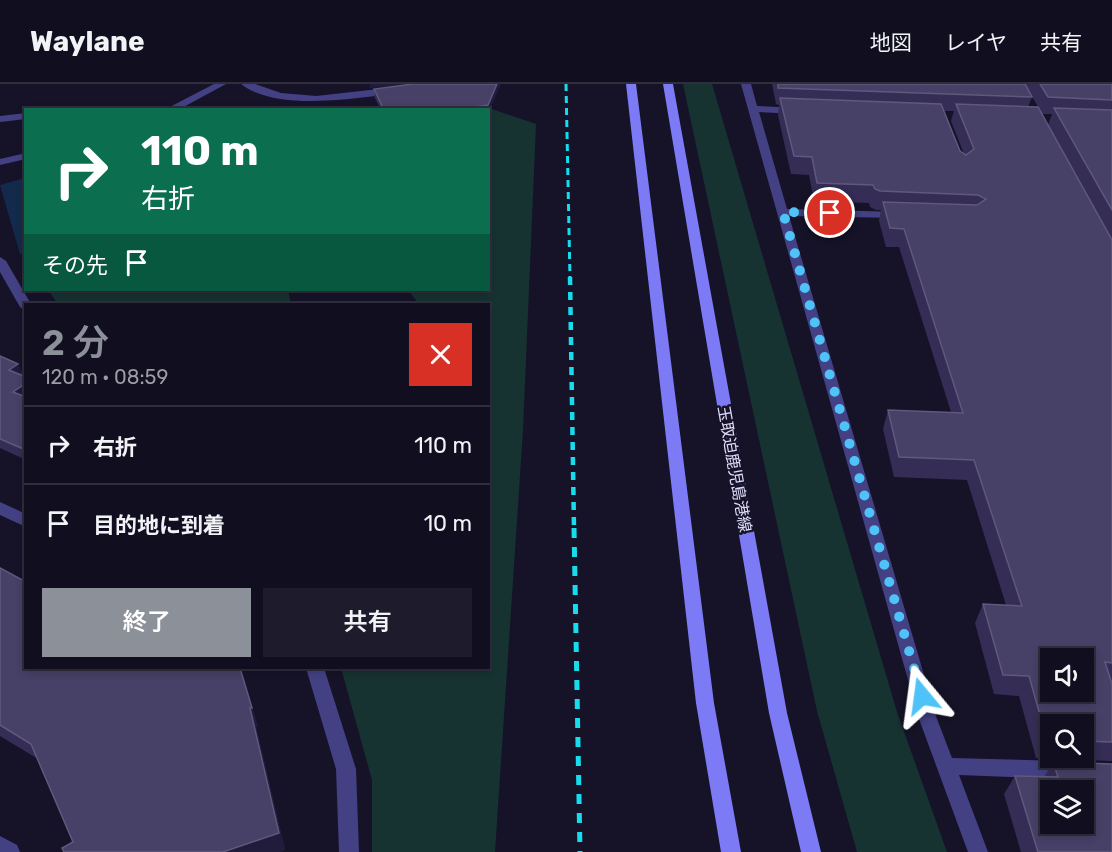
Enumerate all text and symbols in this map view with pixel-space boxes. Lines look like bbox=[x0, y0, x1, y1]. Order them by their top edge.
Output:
text: Waylane bbox=[30, 25, 145, 58]
text: 地図 bbox=[870, 30, 912, 55]
text: レイヤ bbox=[945, 30, 1007, 55]
text: 共有 bbox=[1040, 30, 1082, 55]
text: 110 m bbox=[141, 126, 259, 176]
icon: right bbox=[42, 132, 120, 210]
text: 右折 bbox=[141, 183, 195, 215]
pin bbox=[804, 187, 855, 238]
icon: arrive bbox=[813, 196, 846, 229]
icon: arrive bbox=[120, 246, 153, 279]
text: その先 bbox=[42, 252, 108, 279]
text: 2 分 bbox=[42, 321, 109, 364]
button: close bbox=[409, 323, 472, 386]
text: 120 m · 08:59 bbox=[42, 365, 168, 389]
street label: 玉取迫鹿児島港線 bbox=[714, 404, 755, 534]
icon: right bbox=[42, 429, 75, 462]
text: 110 m bbox=[414, 432, 472, 459]
text: 右折 bbox=[93, 434, 137, 461]
icon: arrive bbox=[42, 507, 75, 540]
text: 10 m bbox=[424, 510, 472, 537]
text: 目的地に到着 bbox=[93, 512, 225, 539]
button: 終了 bbox=[42, 588, 251, 657]
button: 共有 bbox=[263, 588, 472, 657]
map controls bbox=[1040, 648, 1094, 834]
button: sound bbox=[1040, 648, 1094, 702]
position arrow bbox=[890, 664, 954, 728]
button: search bbox=[1040, 714, 1094, 768]
button: layers bbox=[1040, 780, 1094, 834]

